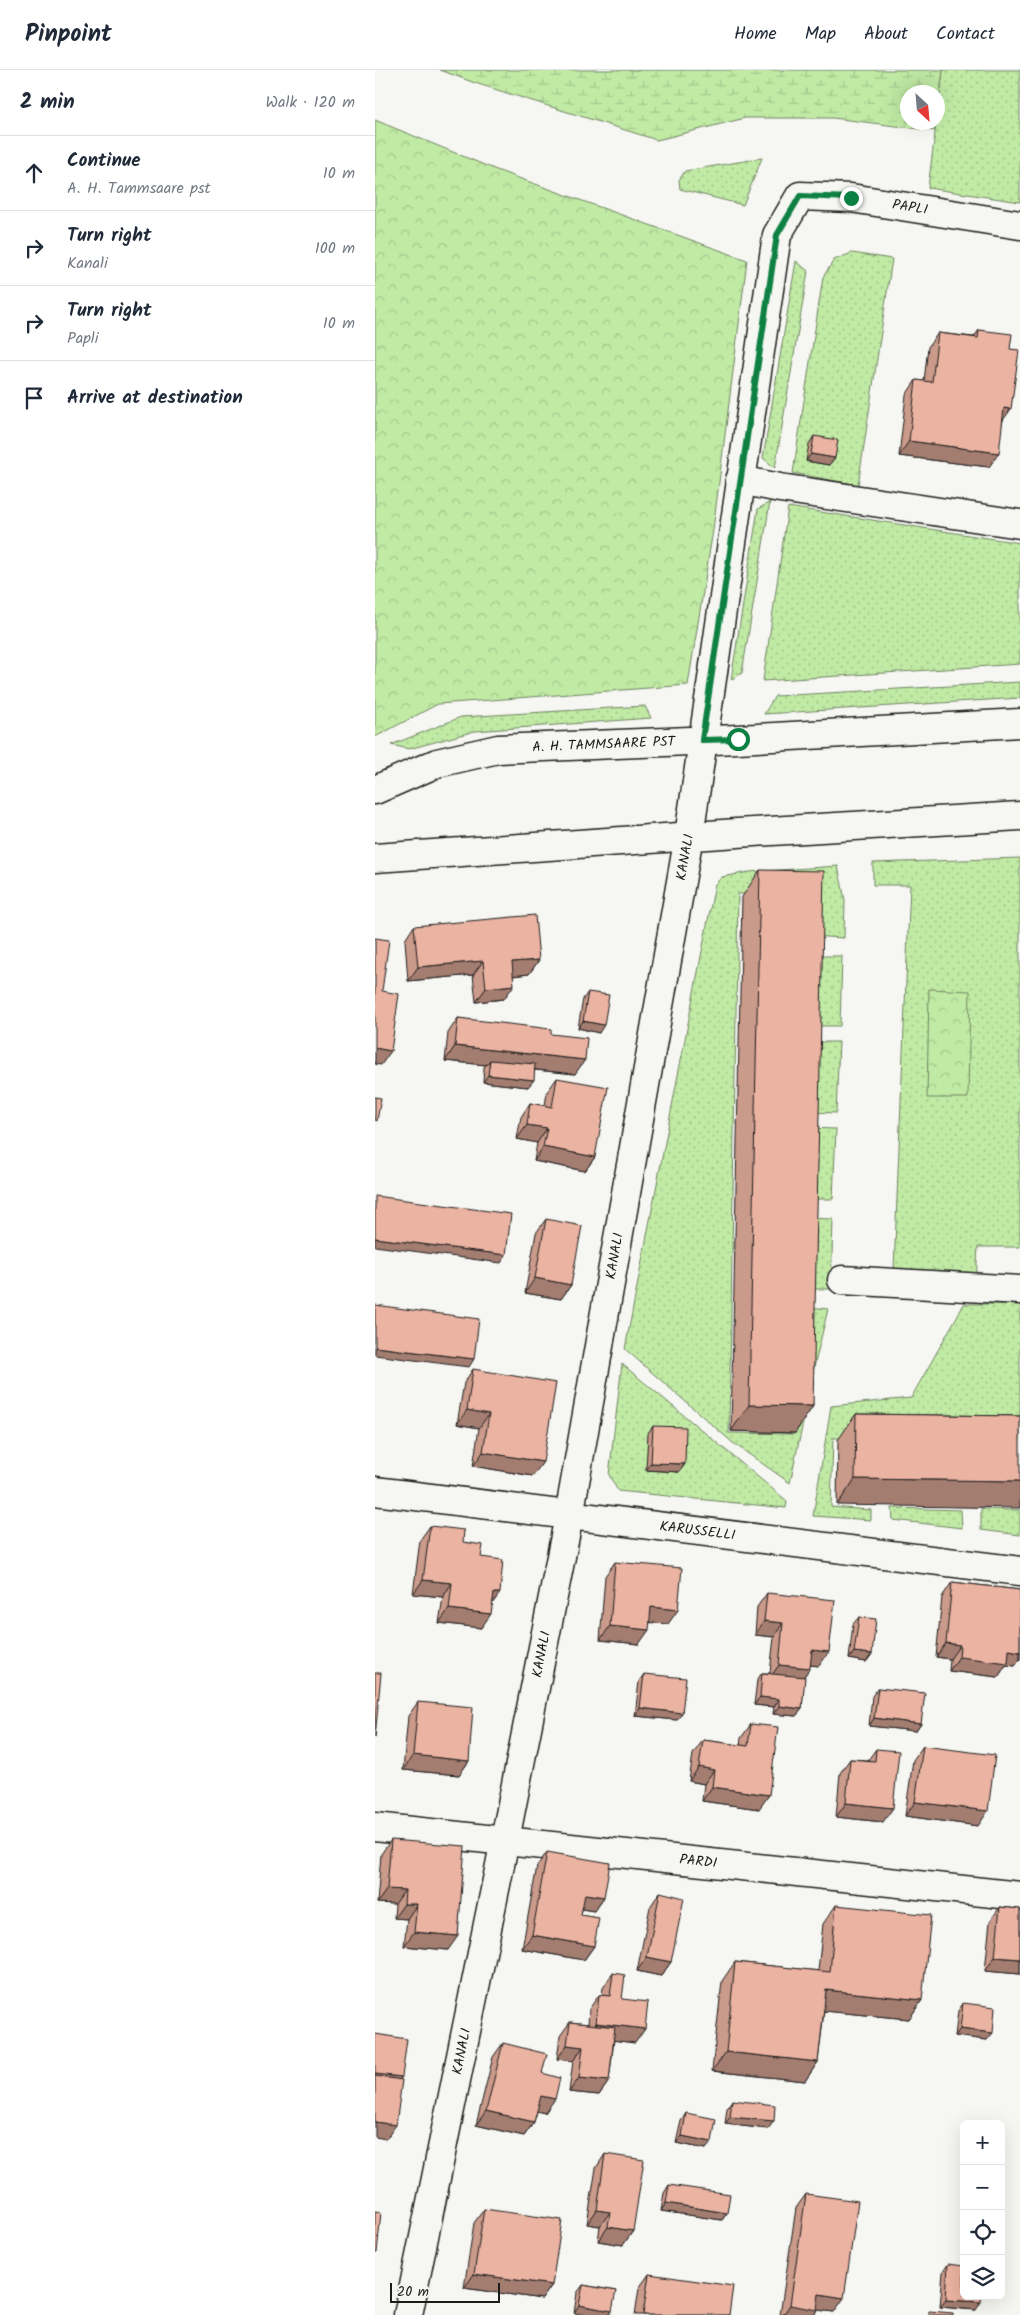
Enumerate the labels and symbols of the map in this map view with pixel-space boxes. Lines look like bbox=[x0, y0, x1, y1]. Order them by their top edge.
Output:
north arrow bbox=[900, 85, 945, 130]
route end bbox=[840, 187, 863, 210]
street label: PAPLI bbox=[891, 194, 929, 221]
route start bbox=[727, 728, 750, 751]
street label: A. H. TAMMSAARE PST bbox=[532, 731, 677, 759]
street label: KANALI bbox=[670, 832, 700, 882]
street label: KANALI bbox=[600, 1231, 630, 1281]
street label: KARUSSELLI bbox=[658, 1515, 737, 1547]
street label: KANALI bbox=[526, 1629, 557, 1679]
street label: PARDI bbox=[678, 1849, 718, 1875]
street label: KANALI bbox=[446, 2026, 477, 2077]
scale bar bbox=[390, 2280, 500, 2303]

